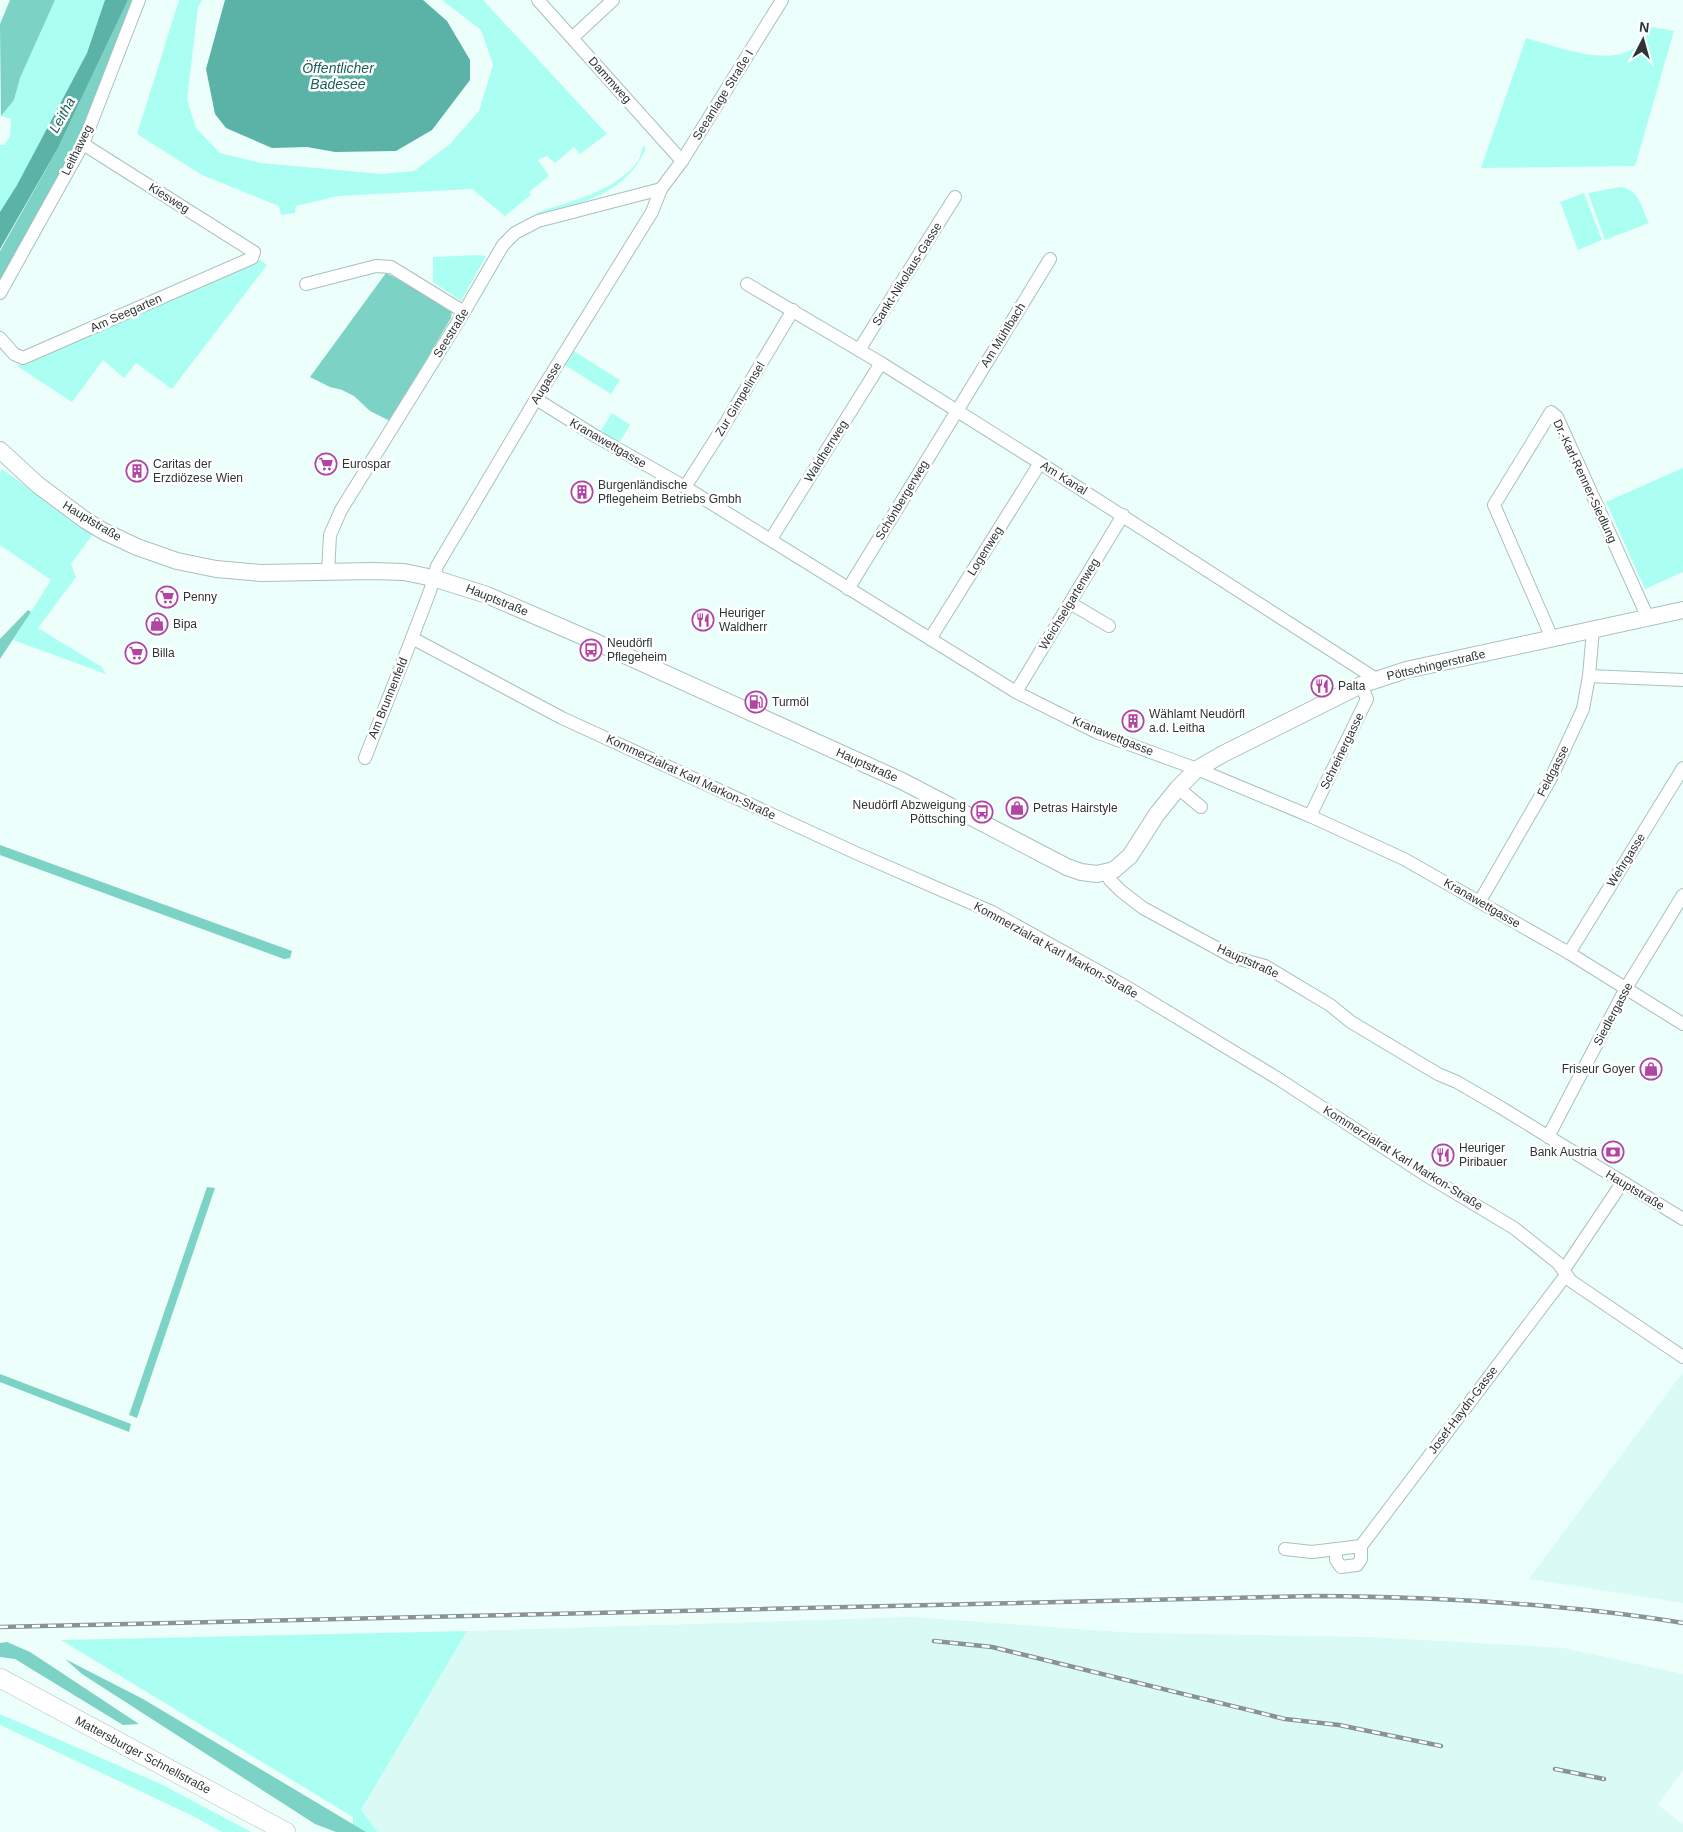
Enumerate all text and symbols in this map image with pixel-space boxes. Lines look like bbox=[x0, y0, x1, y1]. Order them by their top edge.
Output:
north arrow bbox=[1618, 15, 1668, 65]
text: N bbox=[1638, 19, 1650, 36]
street label: Seeanlage Straße I bbox=[690, 47, 756, 143]
street label: Dammweg bbox=[586, 54, 634, 106]
water label: Öffentlicher Badesee bbox=[302, 59, 375, 92]
water label: Leitha bbox=[46, 94, 78, 136]
street label: Leithaweg bbox=[59, 122, 95, 178]
street label: Kiesweg bbox=[146, 180, 192, 216]
street label: Sankt-Nikolaus-Gasse bbox=[869, 219, 945, 328]
street label: Am Seegarten bbox=[88, 291, 164, 335]
street label: Am Mühlbach bbox=[978, 300, 1028, 370]
street label: Seestraße bbox=[430, 306, 472, 360]
street label: Augasse bbox=[528, 359, 564, 407]
street label: Zur Gimpelinsel bbox=[712, 359, 768, 439]
street label: Kranawettgasse bbox=[567, 415, 649, 471]
street label: Dr.-Karl-Renner-Siedlung bbox=[1550, 417, 1620, 545]
street label: Waldherrweg bbox=[801, 418, 851, 484]
supermarket icon: Eurospar bbox=[314, 452, 338, 476]
place label: Caritas der Erzdiözese Wien bbox=[153, 457, 243, 485]
place label: Eurospar bbox=[342, 457, 391, 471]
street label: Schönbergerweg bbox=[873, 458, 931, 542]
street label: Am Kanal bbox=[1038, 458, 1090, 498]
building icon: Caritas der Erzdiözese Wien bbox=[125, 459, 149, 483]
place label: Burgenländische Pflegeheim Betriebs Gmbh bbox=[598, 478, 741, 506]
building icon: Burgenländische Pflegeheim Betriebs Gmbh bbox=[570, 480, 594, 504]
street label: Hauptstraße bbox=[60, 498, 124, 544]
street label: Logenweg bbox=[964, 524, 1006, 578]
street label: Weichselgartenweg bbox=[1036, 556, 1102, 652]
street label: Hauptstraße bbox=[464, 581, 531, 619]
supermarket icon: Penny bbox=[155, 585, 179, 609]
place label: Penny bbox=[183, 590, 217, 604]
place label: Heuriger Waldherr bbox=[719, 606, 767, 634]
restaurant icon: Heuriger Waldherr bbox=[691, 608, 715, 632]
shop icon: Bipa bbox=[145, 612, 169, 636]
place label: Bipa bbox=[173, 617, 197, 631]
place label: Neudörfl Pflegeheim bbox=[607, 636, 667, 664]
bus stop icon: Neudörfl Pflegeheim bbox=[579, 638, 603, 662]
supermarket icon: Billa bbox=[124, 641, 148, 665]
place label: Billa bbox=[152, 646, 175, 660]
street label: Pöttschingerstraße bbox=[1385, 647, 1487, 683]
street label: Am Brunnenfeld bbox=[365, 655, 411, 741]
restaurant icon: Palta bbox=[1310, 674, 1334, 698]
place label: Palta bbox=[1338, 679, 1366, 693]
fuel station icon: Turmöl bbox=[744, 690, 768, 714]
place label: Turmöl bbox=[772, 695, 809, 709]
place label: Wählamt Neudörfl a.d. Leitha bbox=[1149, 707, 1245, 735]
building icon: Wählamt Neudörfl a.d. Leitha bbox=[1121, 709, 1145, 733]
street label: Schreinergasse bbox=[1317, 710, 1367, 792]
street label: Kranawettgasse bbox=[1070, 713, 1156, 759]
street label: Kommerzialrat Karl Markon-Straße bbox=[604, 731, 778, 823]
street label: Feldgasse bbox=[1534, 743, 1572, 799]
street label: Hauptstraße bbox=[834, 745, 900, 785]
shop icon: Petras Hairstyle bbox=[1005, 796, 1029, 820]
place label: Neudörfl Abzweigung Pöttsching bbox=[853, 798, 966, 826]
bus stop icon: Neudörfl Abzweigung Pöttsching bbox=[970, 800, 994, 824]
place label: Petras Hairstyle bbox=[1033, 801, 1118, 815]
street label: Wehrgasse bbox=[1604, 830, 1648, 889]
street label: Kranawettgasse bbox=[1441, 875, 1523, 931]
street label: Kommerzialrat Karl Markon-Straße bbox=[972, 899, 1141, 1001]
street label: Hauptstraße bbox=[1215, 941, 1281, 981]
street label: Siedlergasse bbox=[1591, 980, 1636, 1048]
shop icon: Friseur Goyer bbox=[1639, 1057, 1663, 1081]
place label: Friseur Goyer bbox=[1562, 1062, 1635, 1076]
street label: Kommerzialrat Karl Markon-Straße bbox=[1321, 1103, 1486, 1213]
bank icon: Bank Austria bbox=[1601, 1140, 1625, 1164]
place label: Heuriger Piribauer bbox=[1459, 1141, 1507, 1169]
restaurant icon: Heuriger Piribauer bbox=[1431, 1143, 1455, 1167]
place label: Bank Austria bbox=[1530, 1145, 1597, 1159]
street label: Hauptstraße bbox=[1603, 1167, 1667, 1213]
street label: Josef-Haydn-Gasse bbox=[1425, 1363, 1501, 1457]
street label: Mattersburger Schnellstraße bbox=[73, 1713, 213, 1797]

